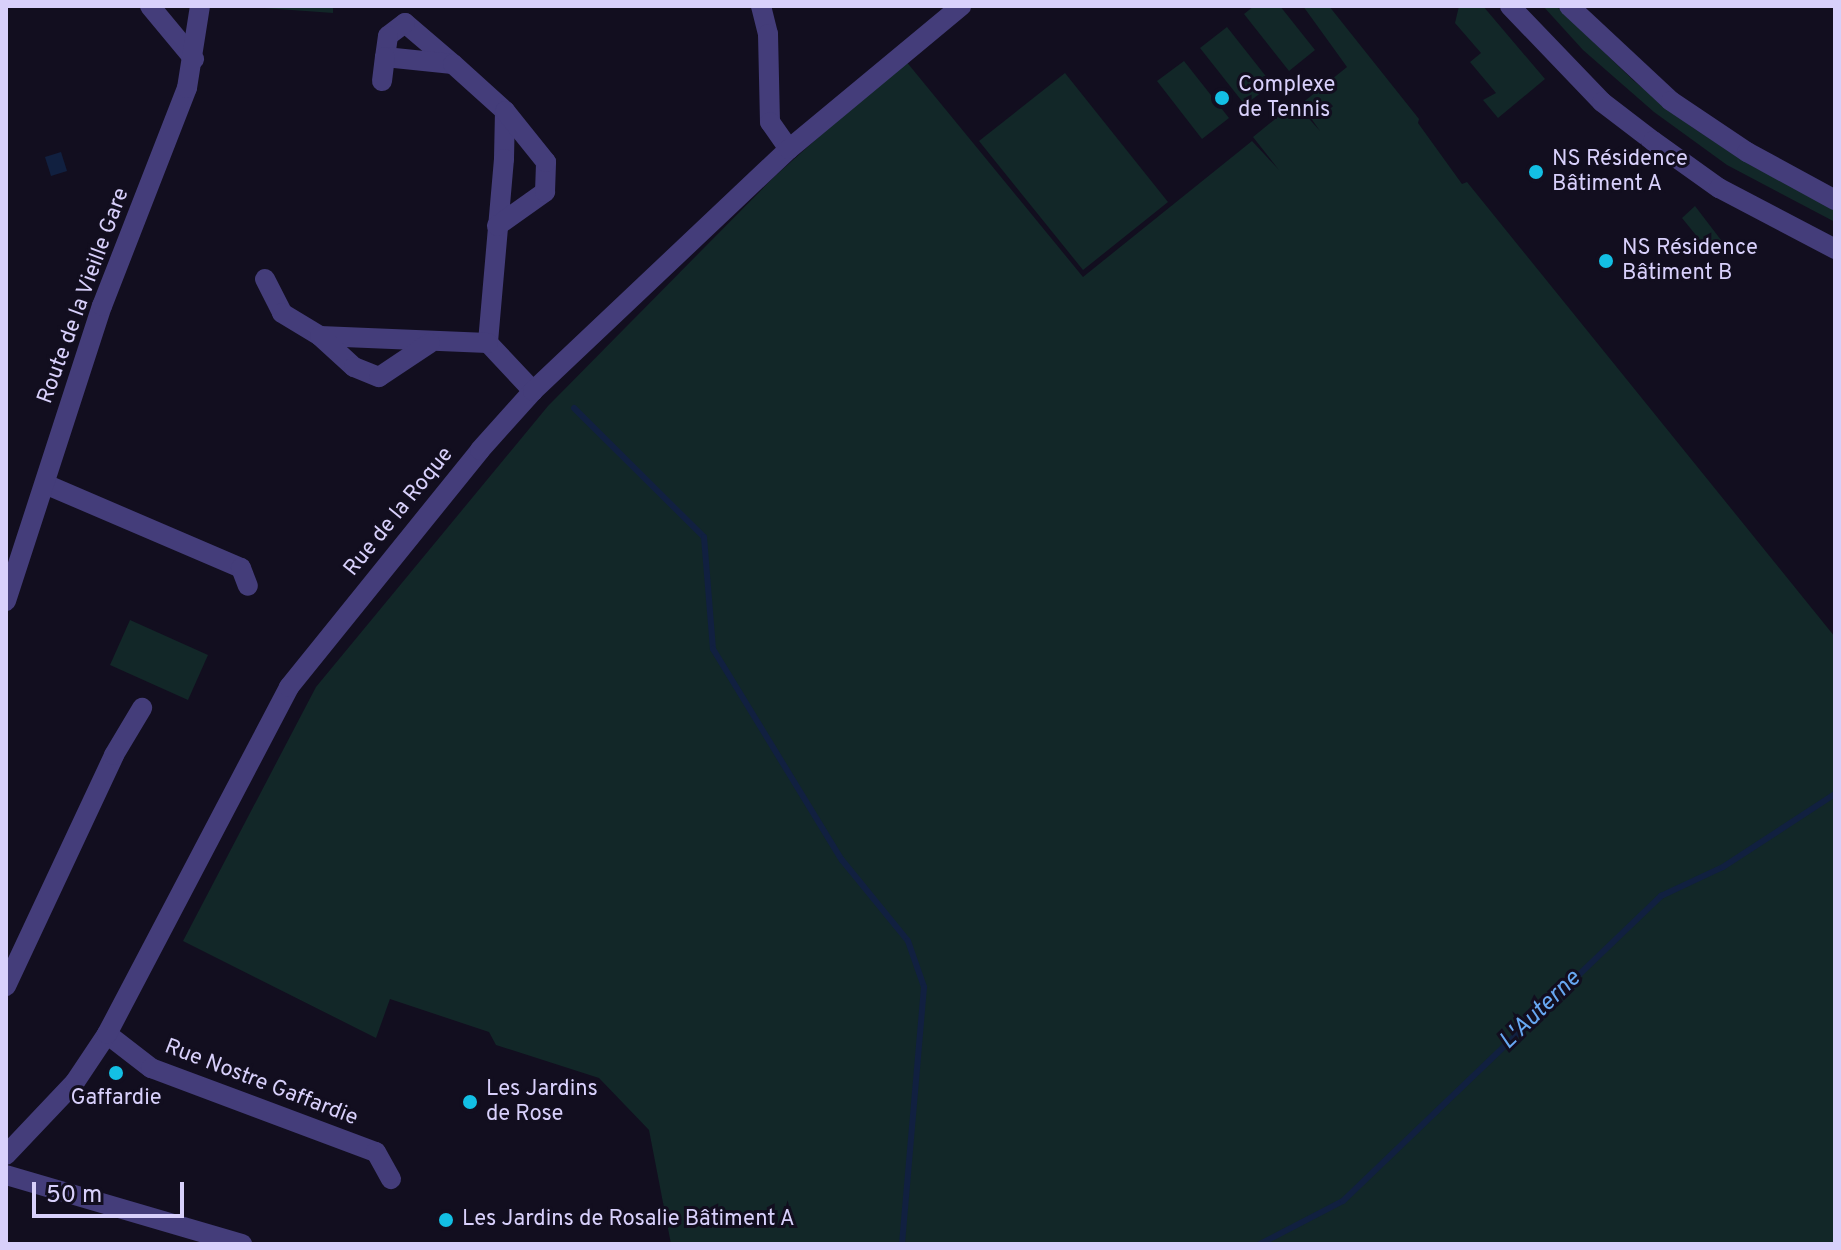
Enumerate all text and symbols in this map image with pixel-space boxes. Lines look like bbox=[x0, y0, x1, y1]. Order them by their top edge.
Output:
place label: Complexe de Tennis bbox=[1238, 72, 1335, 124]
marker: Complexe de Tennis bbox=[1213, 89, 1231, 107]
place label: NS Résidence Bâtiment A bbox=[1552, 146, 1688, 198]
marker: NS Résidence Bâtiment A bbox=[1527, 163, 1545, 181]
street label: Route de la Vieille Gare bbox=[33, 184, 135, 408]
place label: NS Résidence Bâtiment B bbox=[1622, 235, 1758, 286]
marker: NS Résidence Bâtiment B bbox=[1597, 252, 1615, 270]
street label: Rue de la Roque bbox=[339, 442, 459, 582]
water label: L'Auterne bbox=[1494, 965, 1588, 1057]
street label: Rue Nostre Gaffardie bbox=[161, 1034, 361, 1132]
marker: Gaffardie bbox=[107, 1064, 125, 1082]
place label: Les Jardins de Rose bbox=[486, 1076, 598, 1128]
place label: Gaffardie bbox=[70, 1086, 162, 1112]
marker: Les Jardins de Rose bbox=[461, 1093, 479, 1111]
scale bar bbox=[36, 1166, 188, 1216]
text: 50 m bbox=[46, 1181, 102, 1211]
place label: Les Jardins de Rosalie Bâtiment A bbox=[462, 1207, 796, 1233]
marker: Les Jardins de Rosalie Bâtiment A bbox=[437, 1211, 455, 1229]

